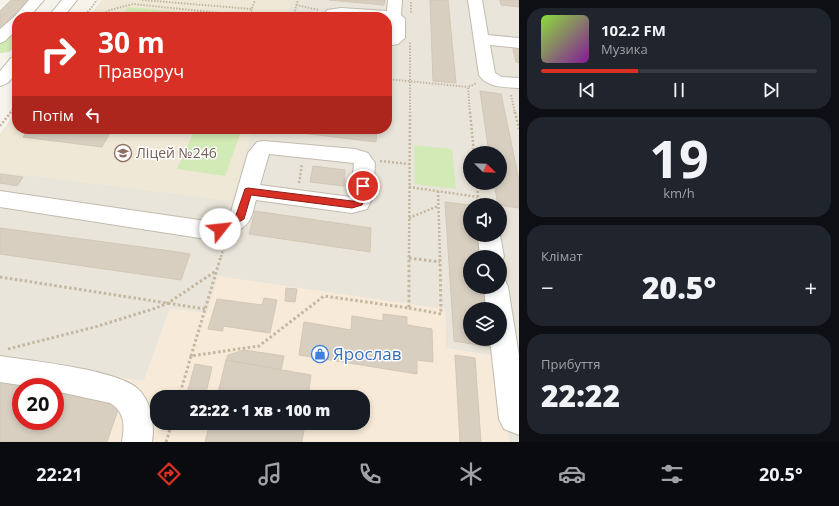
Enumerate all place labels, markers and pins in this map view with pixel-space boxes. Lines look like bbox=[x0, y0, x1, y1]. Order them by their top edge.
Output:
school or university icon: Ліцей №246 bbox=[113, 143, 133, 163]
place label: Ліцей №246 bbox=[136, 143, 217, 162]
pin bbox=[346, 169, 380, 203]
place label: Ярослав bbox=[333, 342, 401, 365]
shop icon: Ярослав bbox=[310, 344, 330, 364]

